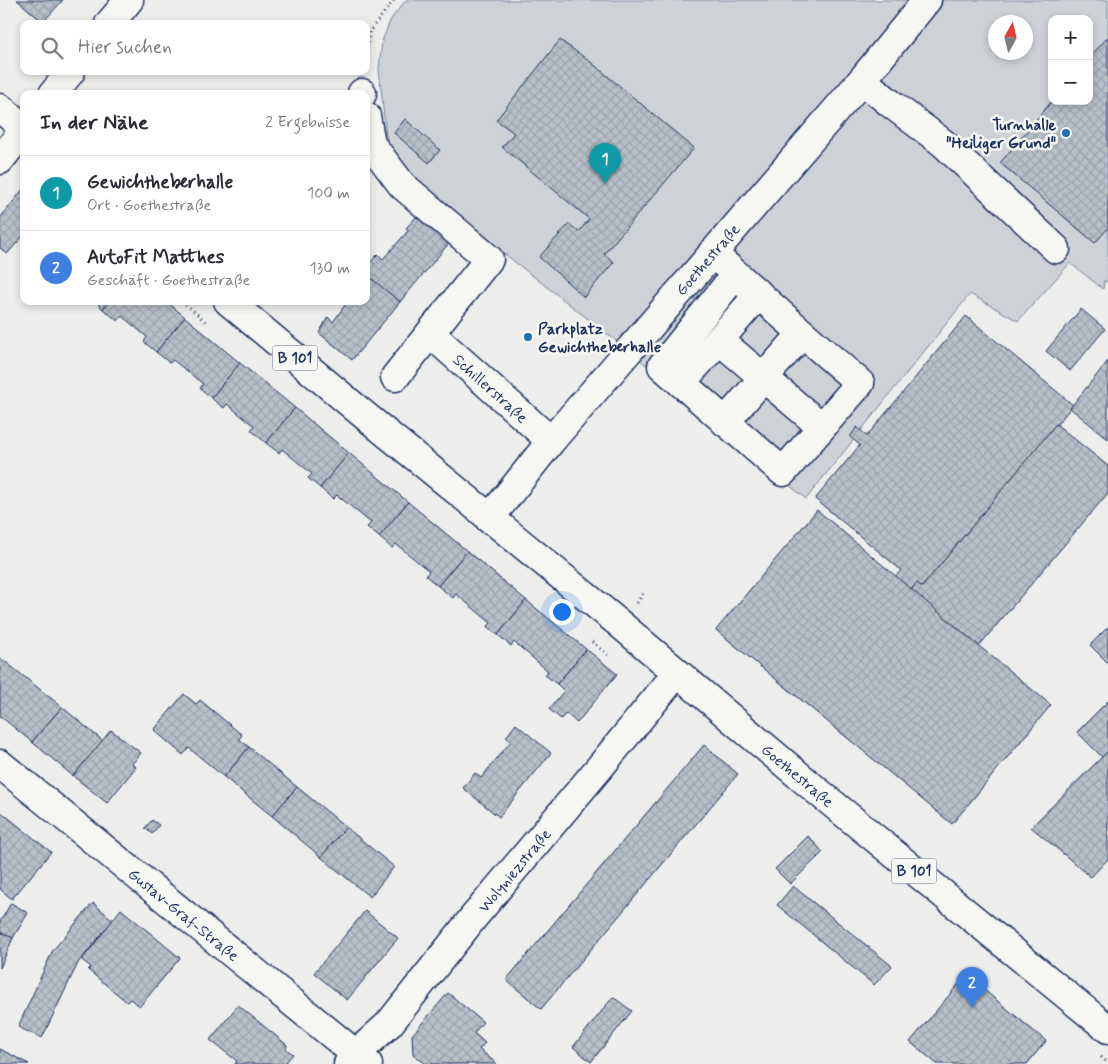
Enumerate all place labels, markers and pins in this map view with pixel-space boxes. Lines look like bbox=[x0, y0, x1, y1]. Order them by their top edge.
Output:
place label: Turnhalle "Heiliger Grund" bbox=[946, 115, 1056, 155]
marker: Turnhalle "Heiliger Grund" bbox=[1060, 127, 1072, 139]
pin: 1 bbox=[589, 143, 621, 184]
place label: Parkplatz Gewichtheberhalle bbox=[538, 319, 661, 358]
marker: Parkplatz Gewichtheberhalle bbox=[522, 331, 534, 343]
pin: 2 bbox=[956, 967, 988, 1008]

